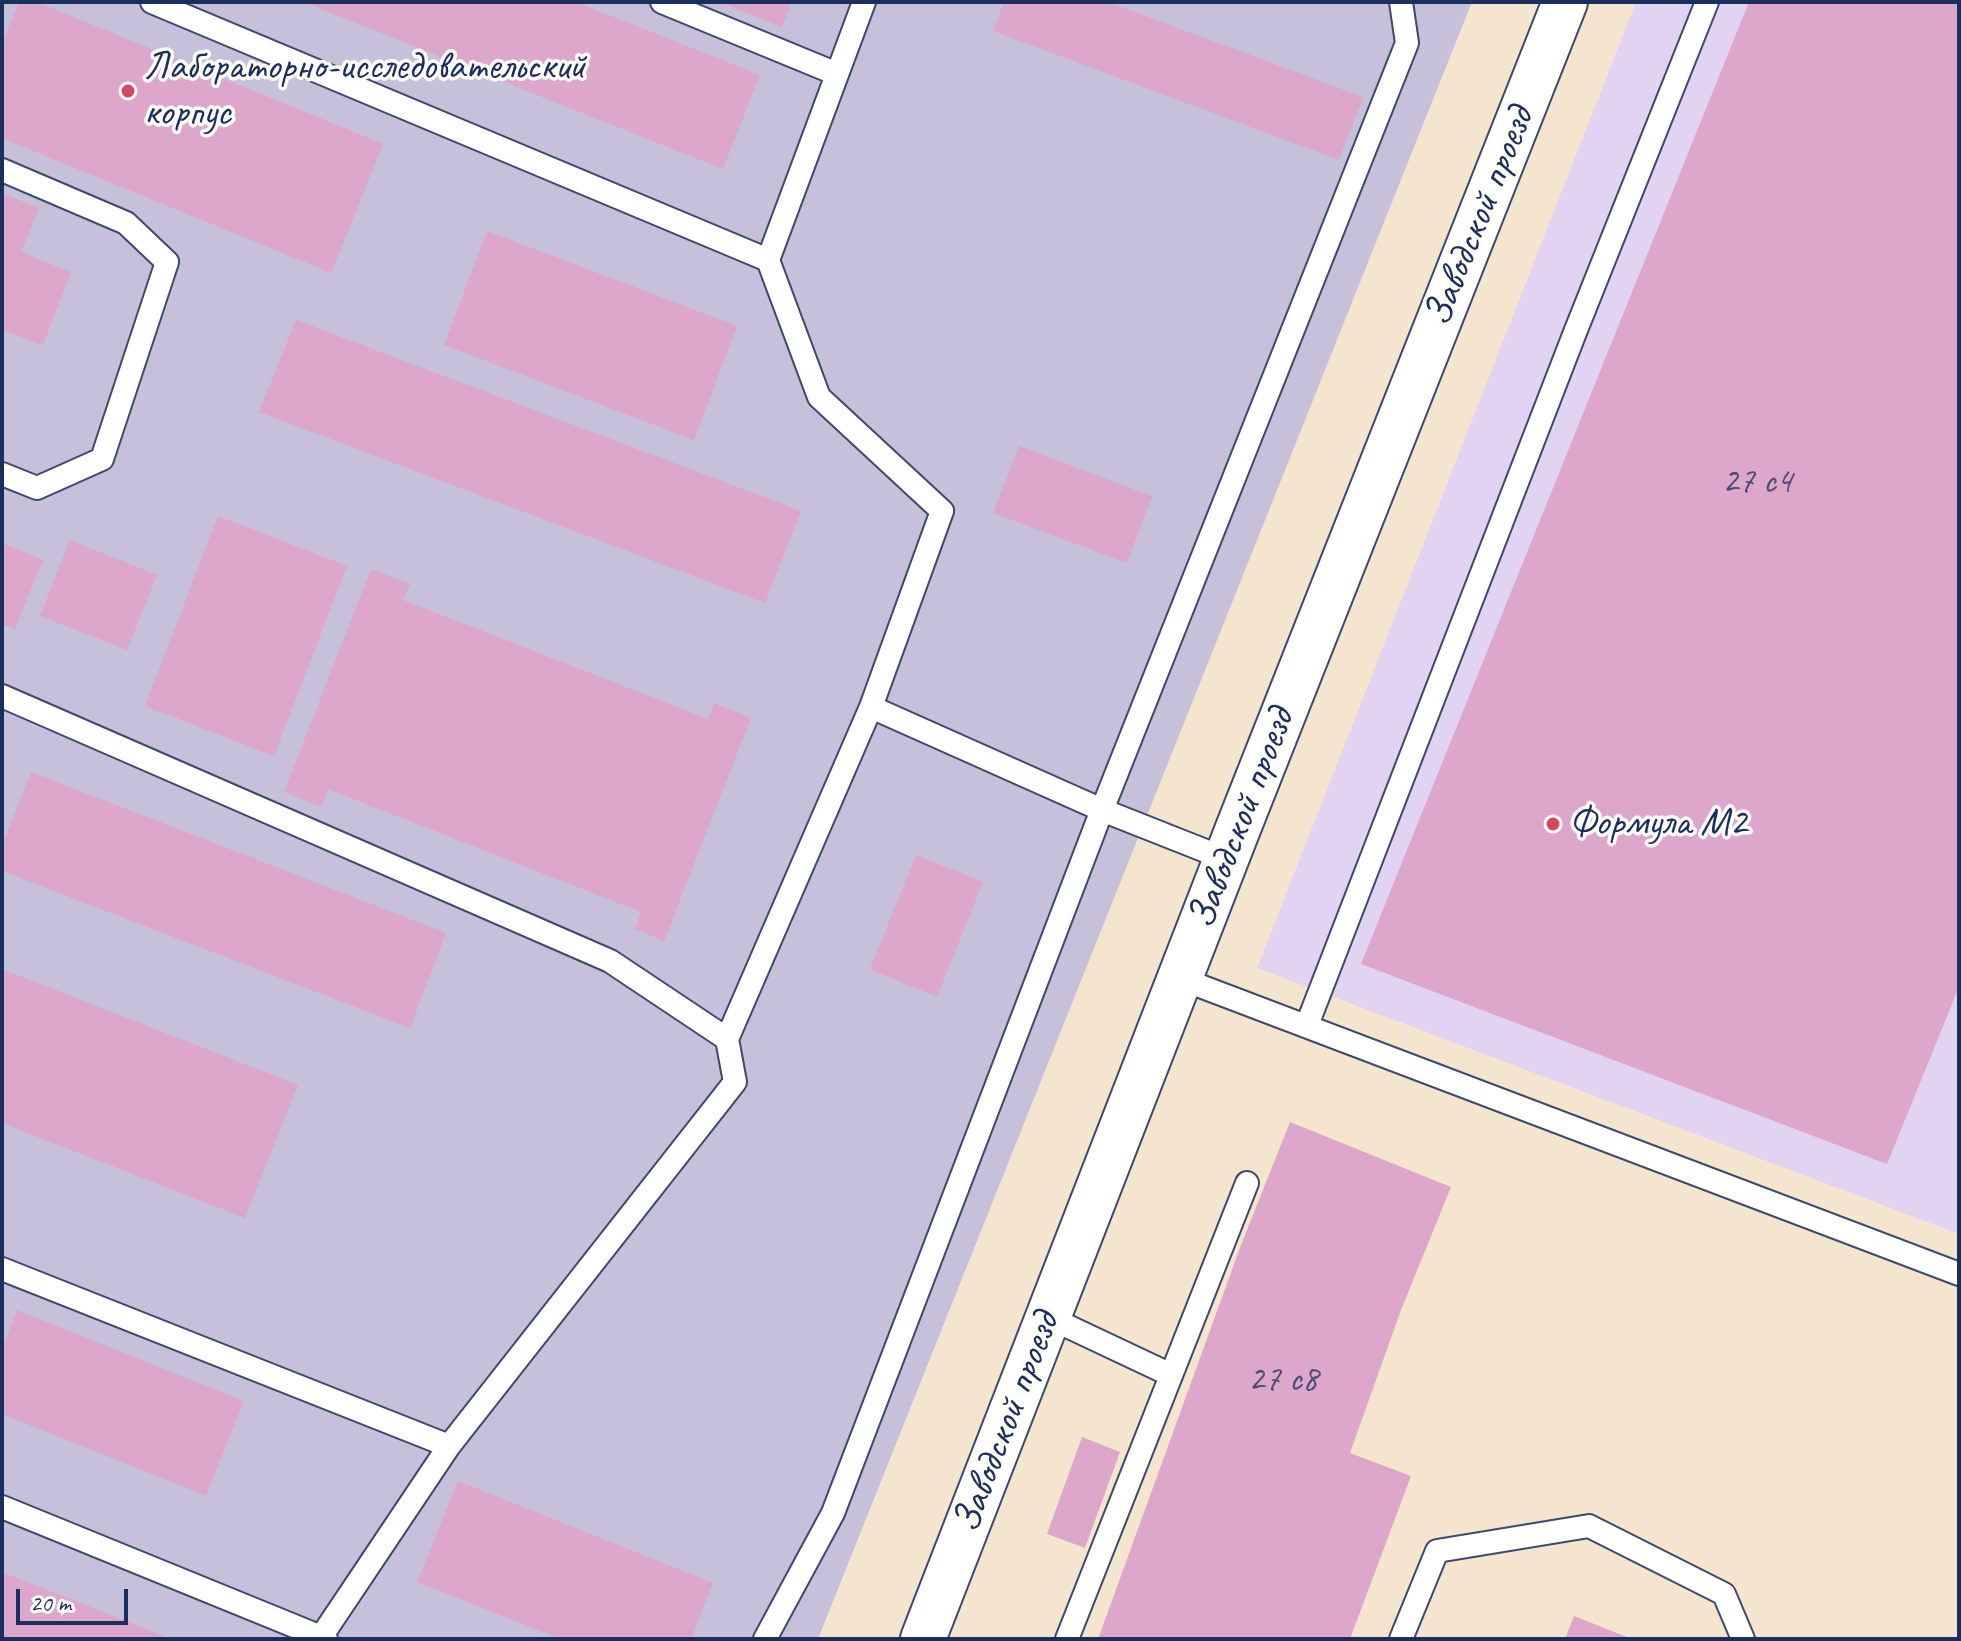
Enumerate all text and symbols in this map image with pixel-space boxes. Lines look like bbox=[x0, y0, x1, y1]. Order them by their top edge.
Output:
place label: Лабораторно-исследовательский корпус bbox=[144, 44, 586, 138]
marker: Лабораторно-исследовательский корпус bbox=[119, 82, 137, 100]
street label: Заводской проезд bbox=[1414, 101, 1546, 333]
house number: 27 с4 bbox=[1722, 461, 1792, 505]
street label: Заводской проезд bbox=[1178, 702, 1306, 936]
place label: Формула М2 bbox=[1569, 800, 1747, 848]
marker: Формула М2 bbox=[1544, 815, 1562, 833]
street label: Заводской проезд bbox=[943, 1306, 1071, 1540]
house number: 27 с8 bbox=[1248, 1359, 1318, 1403]
scale bar bbox=[20, 1573, 132, 1623]
text: 20 m bbox=[30, 1588, 71, 1618]

